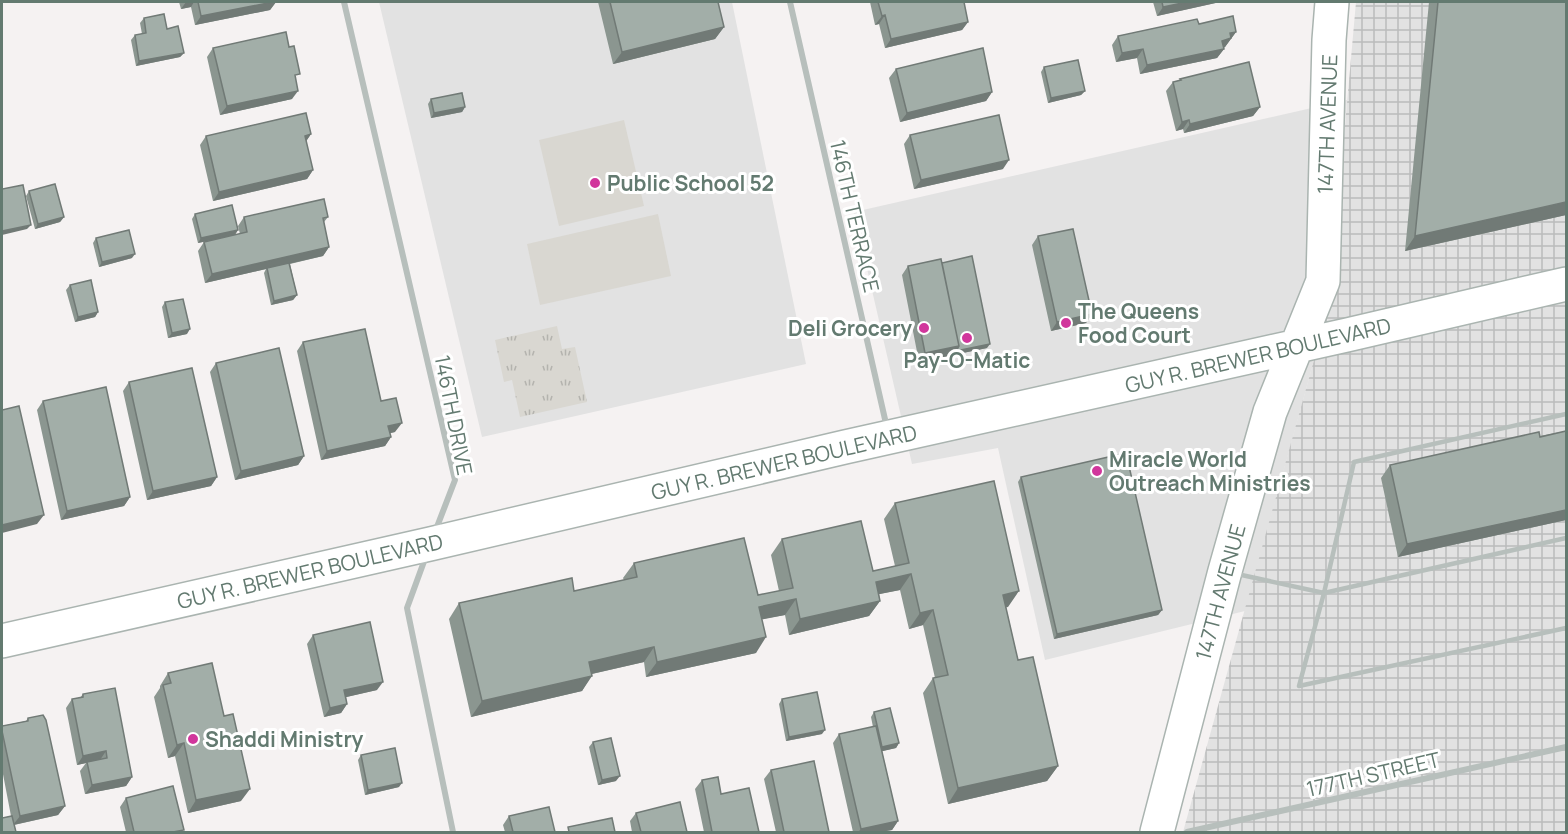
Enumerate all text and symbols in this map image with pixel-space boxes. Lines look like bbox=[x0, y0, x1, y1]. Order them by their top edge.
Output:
street label: 147TH AVENUE bbox=[1311, 54, 1343, 194]
street label: 146TH TERRACE bbox=[824, 137, 886, 295]
place label: Public School 52 bbox=[607, 169, 774, 197]
marker: Public School 52 bbox=[588, 176, 602, 190]
place label: The Queens Food Court bbox=[1078, 297, 1199, 349]
street label: GUY R. BREWER BOULEVARD bbox=[1122, 311, 1394, 399]
place label: Deli Grocery bbox=[788, 314, 912, 342]
marker: The Queens Food Court bbox=[1059, 316, 1073, 330]
marker: Deli Grocery bbox=[917, 321, 931, 335]
marker: Pay-O-Matic bbox=[960, 331, 974, 345]
place label: Pay-O-Matic bbox=[904, 346, 1030, 374]
street label: 146TH DRIVE bbox=[429, 353, 479, 477]
street label: GUY R. BREWER BOULEVARD bbox=[648, 418, 920, 506]
place label: Miracle World Outreach Ministries bbox=[1109, 445, 1311, 497]
marker: Miracle World Outreach Ministries bbox=[1090, 464, 1104, 478]
street label: 147TH AVENUE bbox=[1188, 521, 1252, 663]
street label: GUY R. BREWER BOULEVARD bbox=[174, 527, 446, 615]
place label: Shaddi Ministry bbox=[205, 725, 363, 753]
marker: Shaddi Ministry bbox=[186, 732, 200, 746]
street label: 177TH STREET bbox=[1304, 745, 1443, 803]

